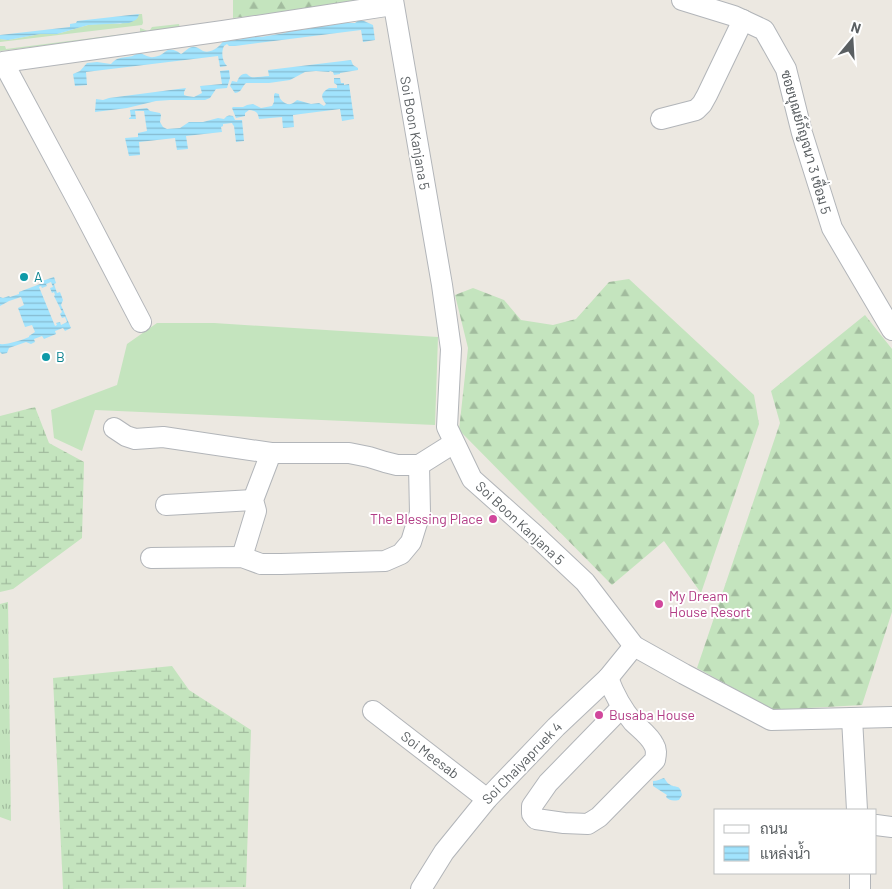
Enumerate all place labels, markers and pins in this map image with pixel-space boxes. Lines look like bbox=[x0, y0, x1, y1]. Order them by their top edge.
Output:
place label: A bbox=[34, 268, 43, 285]
marker: A bbox=[18, 271, 30, 283]
place label: B bbox=[56, 348, 65, 365]
marker: B bbox=[40, 351, 52, 363]
place label: The Blessing Place bbox=[370, 510, 483, 527]
marker: The Blessing Place bbox=[487, 513, 499, 525]
place label: My Dream House Resort bbox=[669, 587, 751, 620]
marker: My Dream House Resort bbox=[653, 598, 665, 610]
place label: Busaba House bbox=[609, 706, 695, 723]
marker: Busaba House bbox=[593, 709, 605, 721]

